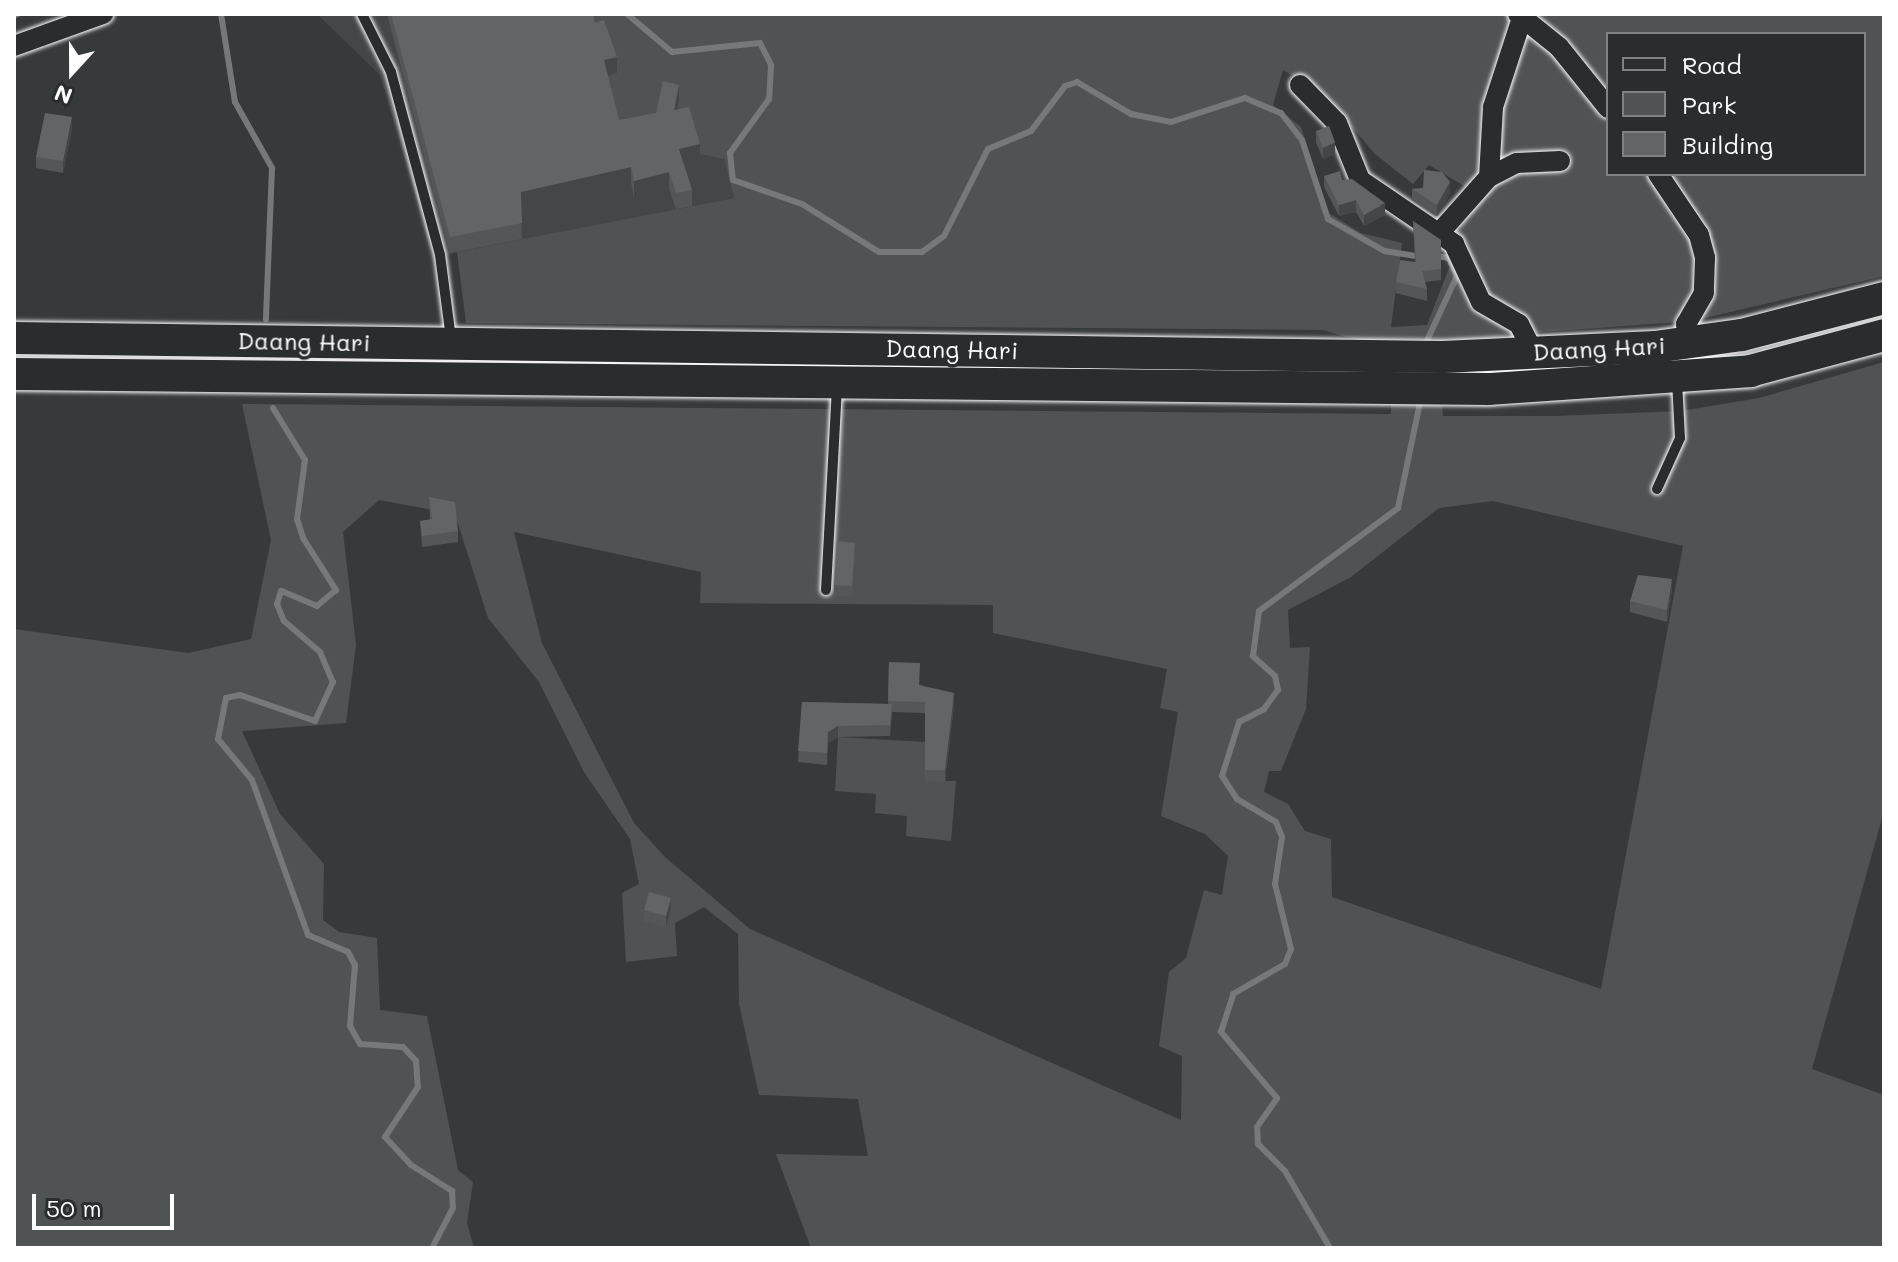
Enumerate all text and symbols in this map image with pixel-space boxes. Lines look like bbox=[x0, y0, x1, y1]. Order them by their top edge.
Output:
north arrow bbox=[32, 32, 112, 112]
legend bbox=[1606, 32, 1866, 176]
text: Road bbox=[1682, 49, 1742, 80]
text: N bbox=[50, 78, 76, 111]
text: Park bbox=[1682, 89, 1736, 120]
text: Building bbox=[1682, 129, 1773, 160]
street label: Daang Hari bbox=[237, 325, 371, 357]
street label: Daang Hari bbox=[1532, 330, 1666, 366]
street label: Daang Hari bbox=[885, 333, 1019, 365]
scale bar bbox=[36, 1178, 178, 1228]
text: 50 m bbox=[46, 1192, 102, 1223]

